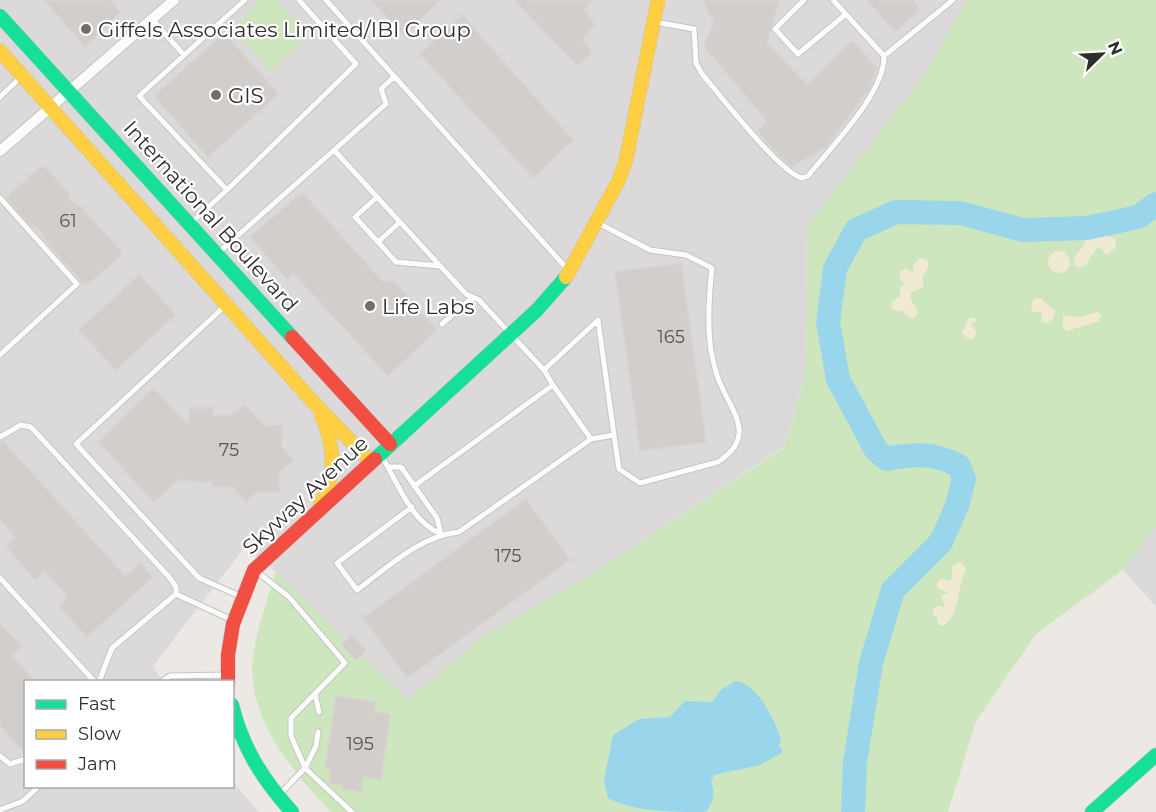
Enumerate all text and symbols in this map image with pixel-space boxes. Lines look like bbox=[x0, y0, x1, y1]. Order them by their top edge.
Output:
place label: Giffels Associates Limited/IBI Group bbox=[98, 17, 471, 42]
marker: Giffels Associates Limited/IBI Group bbox=[79, 22, 93, 36]
north arrow bbox=[1072, 24, 1132, 84]
text: N bbox=[1104, 38, 1127, 58]
place label: GIS bbox=[228, 83, 264, 108]
marker: GIS bbox=[209, 88, 223, 102]
street label: International Boulevard bbox=[119, 115, 303, 317]
house number: 61 bbox=[59, 210, 77, 232]
place label: Life Labs bbox=[382, 294, 474, 319]
marker: Life Labs bbox=[363, 299, 377, 313]
house number: 165 bbox=[657, 326, 685, 348]
street label: Skyway Avenue bbox=[237, 430, 373, 560]
house number: 75 bbox=[219, 439, 239, 461]
house number: 175 bbox=[495, 545, 521, 567]
legend bbox=[24, 680, 234, 788]
text: Fast bbox=[78, 693, 116, 715]
text: Slow bbox=[78, 723, 121, 745]
house number: 195 bbox=[346, 733, 374, 755]
text: Jam bbox=[77, 753, 117, 775]

